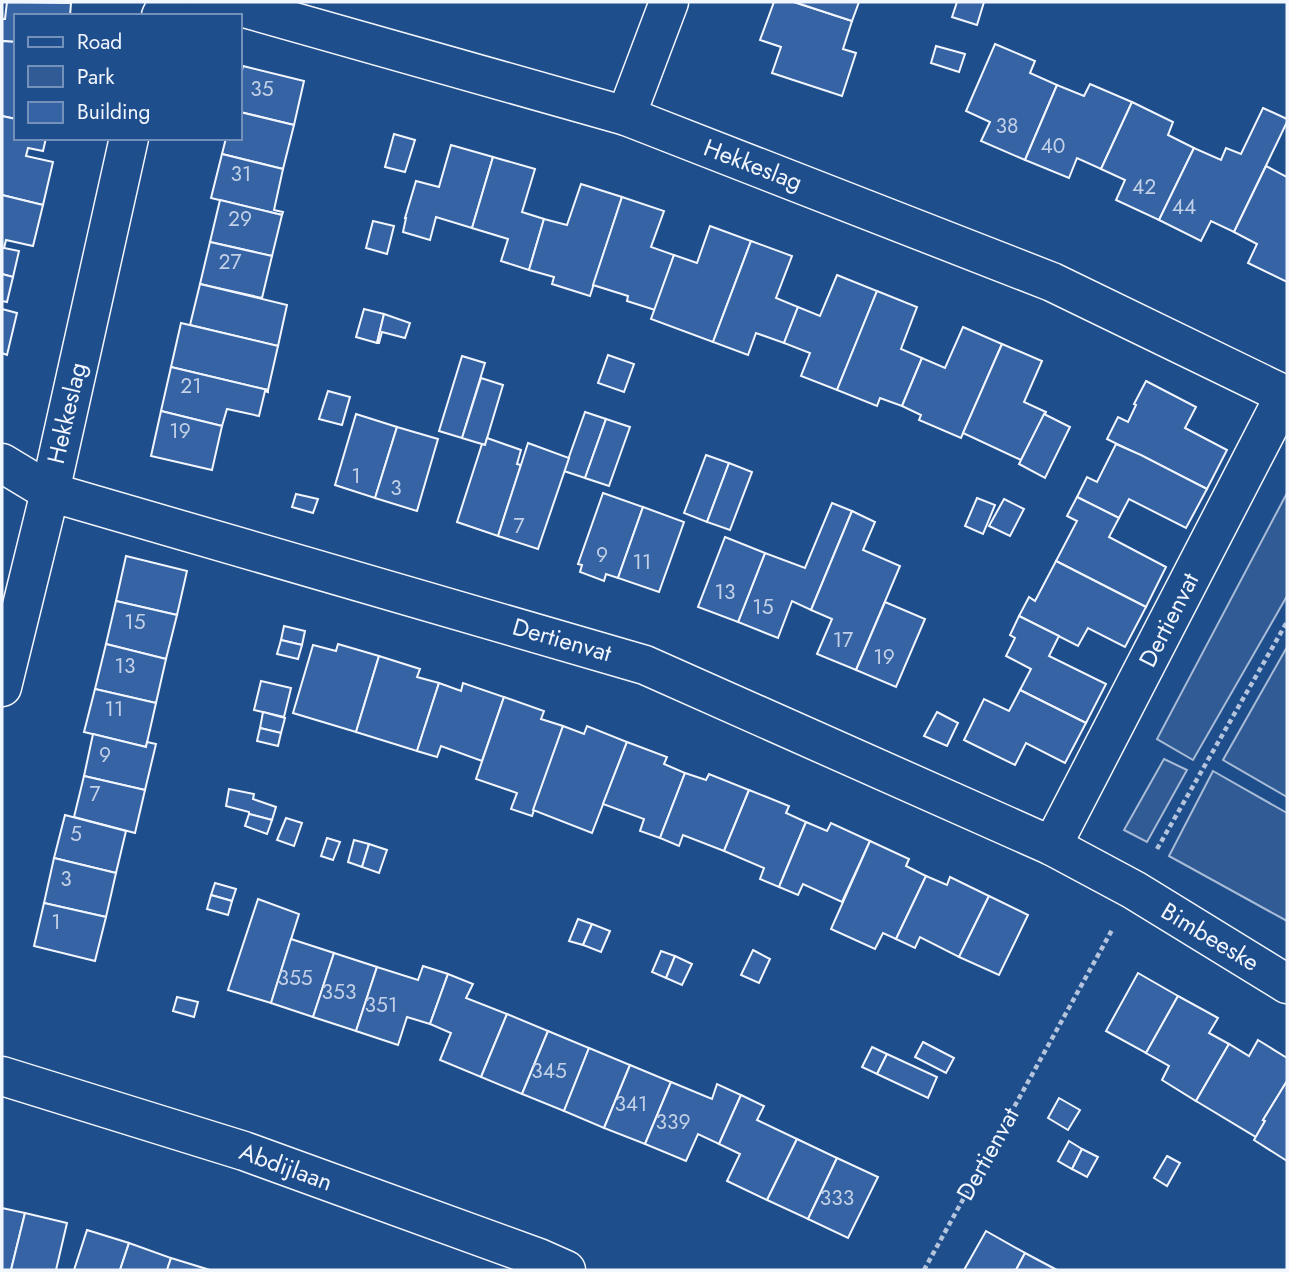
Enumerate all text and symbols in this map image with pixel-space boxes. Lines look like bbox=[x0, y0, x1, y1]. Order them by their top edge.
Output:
legend bbox=[14, 14, 242, 140]
text: Road bbox=[77, 27, 122, 57]
text: Park bbox=[77, 62, 115, 92]
house number: 35 bbox=[250, 74, 274, 104]
text: Building bbox=[77, 97, 150, 127]
house number: 38 bbox=[996, 111, 1018, 141]
street label: Hekkeslag bbox=[699, 130, 808, 199]
house number: 40 bbox=[1041, 131, 1065, 161]
house number: 31 bbox=[231, 159, 251, 189]
house number: 42 bbox=[1132, 172, 1156, 202]
house number: 44 bbox=[1172, 192, 1196, 222]
house number: 29 bbox=[228, 204, 252, 234]
house number: 27 bbox=[219, 247, 241, 277]
street label: Hekkeslag bbox=[38, 359, 95, 467]
house number: 21 bbox=[180, 371, 202, 401]
house number: 19 bbox=[169, 416, 191, 446]
house number: 1 bbox=[351, 461, 361, 491]
house number: 3 bbox=[390, 473, 402, 503]
house number: 7 bbox=[513, 511, 525, 541]
house number: 9 bbox=[596, 540, 608, 570]
house number: 11 bbox=[633, 547, 651, 577]
street label: Dertienvat bbox=[1130, 566, 1207, 673]
house number: 13 bbox=[715, 577, 735, 607]
house number: 15 bbox=[752, 592, 774, 622]
house number: 15 bbox=[124, 607, 146, 637]
street label: Dertienvat bbox=[508, 609, 616, 670]
house number: 17 bbox=[833, 625, 853, 655]
house number: 19 bbox=[873, 642, 895, 672]
house number: 13 bbox=[115, 651, 135, 681]
house number: 11 bbox=[105, 694, 123, 724]
house number: 9 bbox=[99, 740, 111, 770]
house number: 7 bbox=[89, 779, 101, 809]
house number: 5 bbox=[70, 819, 82, 849]
house number: 3 bbox=[60, 864, 72, 894]
street label: Bimbeeske bbox=[1155, 894, 1266, 980]
house number: 1 bbox=[51, 907, 61, 937]
house number: 355 bbox=[277, 963, 313, 993]
house number: 353 bbox=[322, 977, 356, 1007]
house number: 351 bbox=[365, 990, 397, 1020]
house number: 345 bbox=[531, 1056, 567, 1086]
house number: 341 bbox=[614, 1089, 648, 1119]
street label: Dertienvat bbox=[948, 1101, 1028, 1207]
house number: 339 bbox=[655, 1107, 691, 1137]
street label: Abdijlaan bbox=[235, 1134, 338, 1200]
house number: 333 bbox=[820, 1183, 854, 1213]

